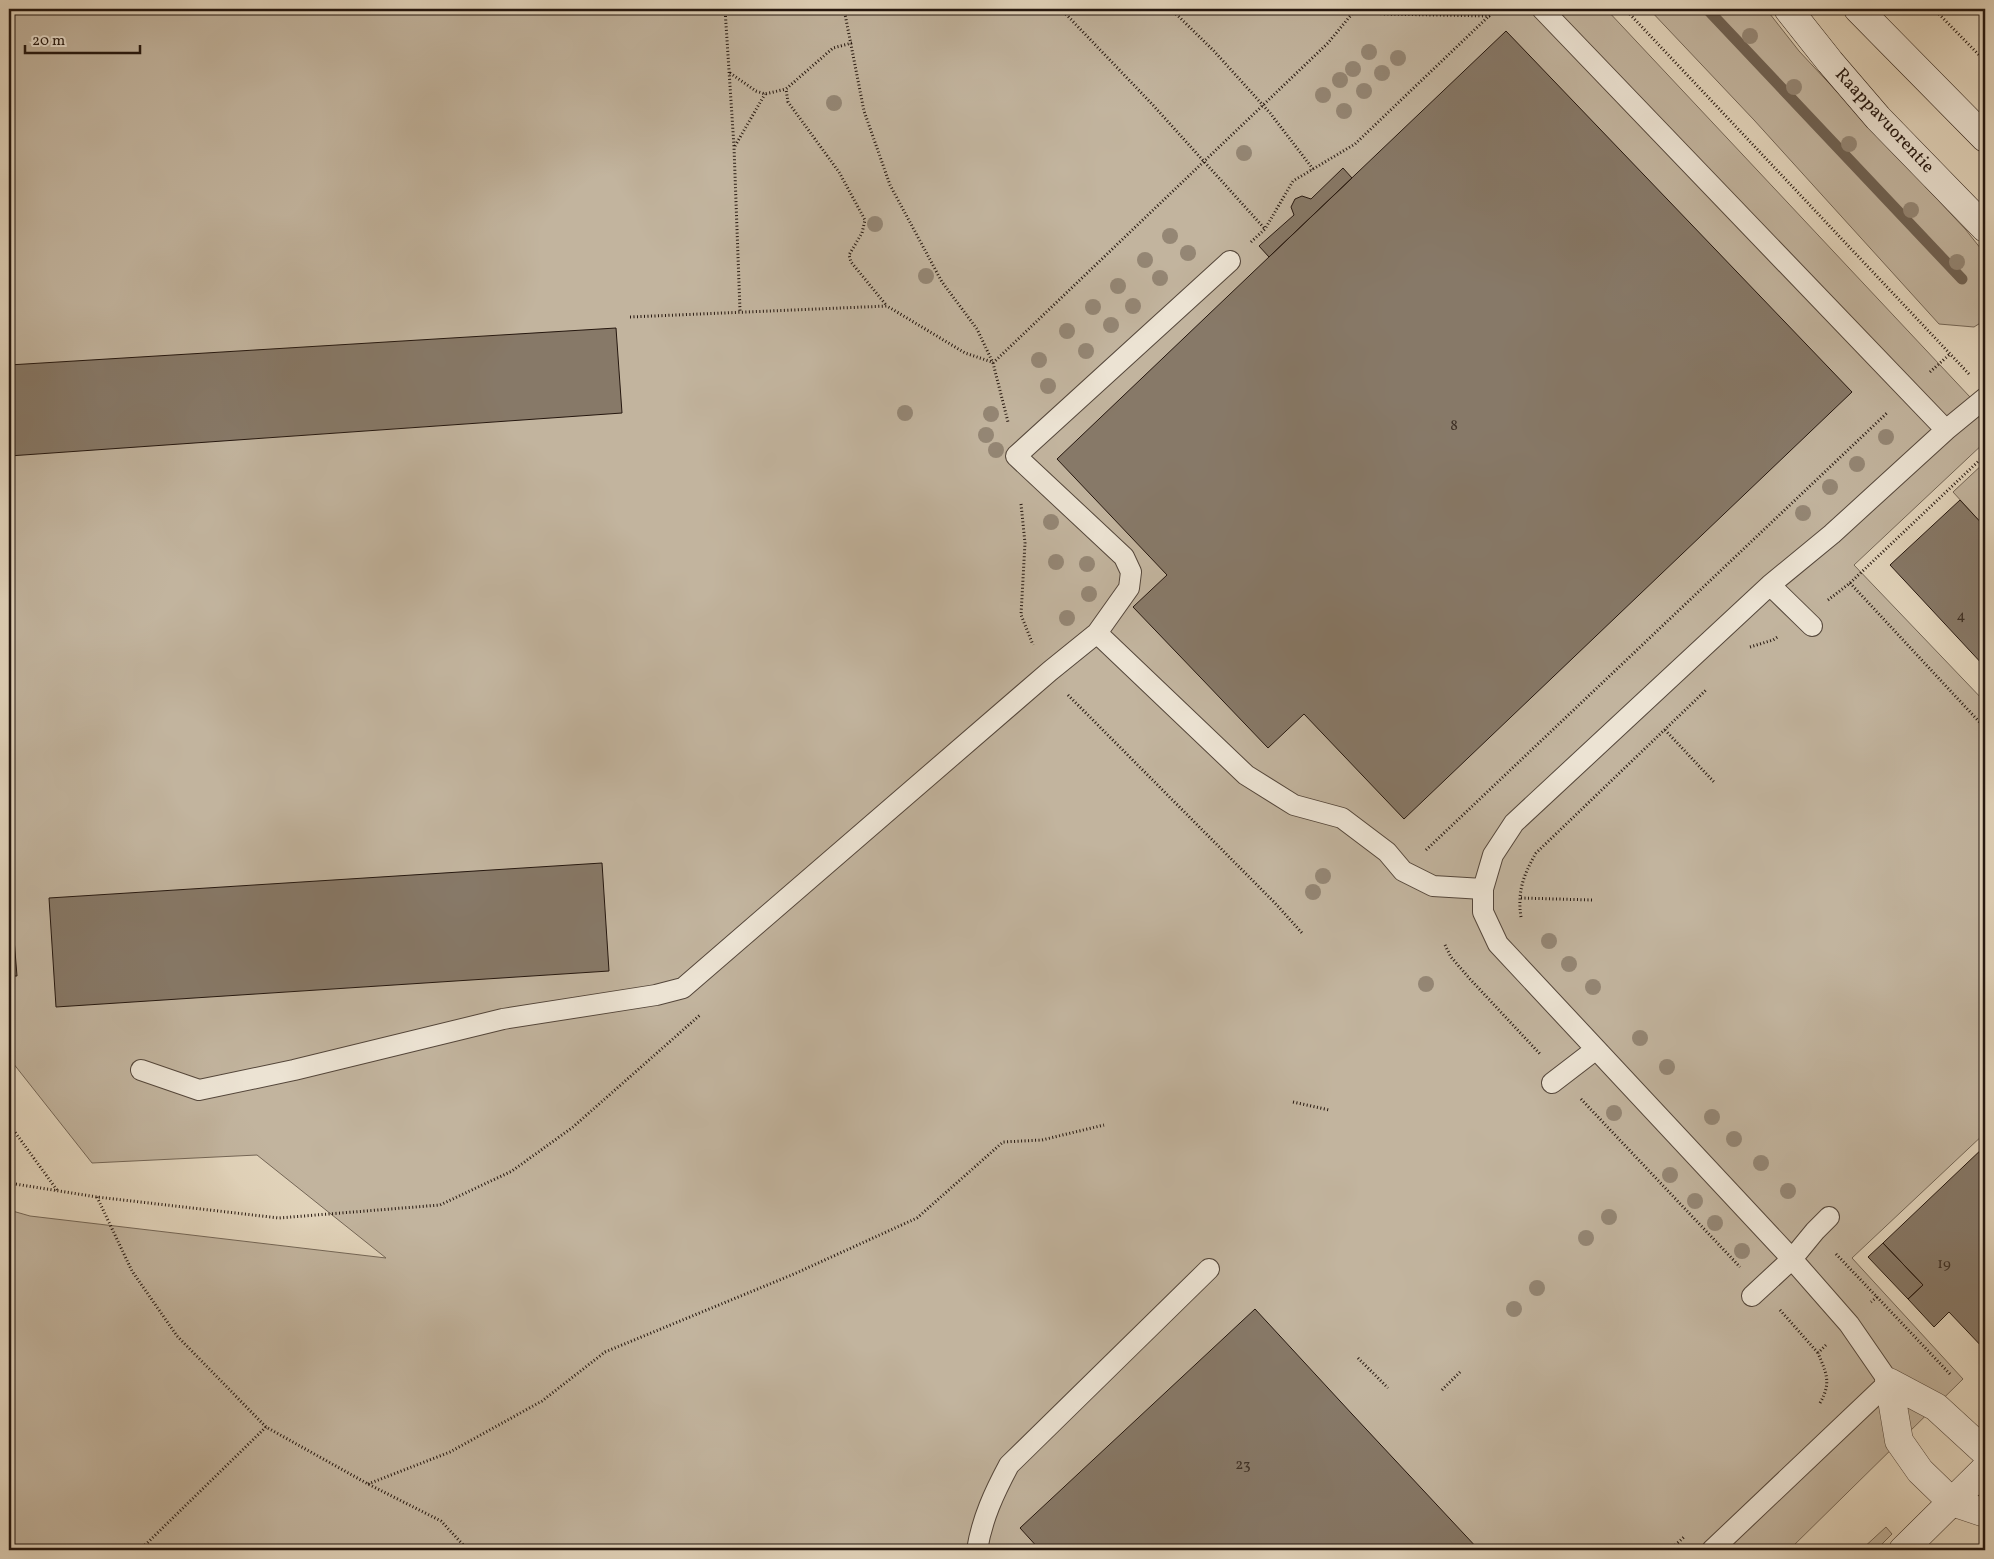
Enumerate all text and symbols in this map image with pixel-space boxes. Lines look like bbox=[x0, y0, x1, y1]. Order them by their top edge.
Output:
scale bar bbox=[25, 22, 140, 54]
text: 20 m bbox=[32, 31, 65, 52]
street label: Raappavuorentie bbox=[1829, 63, 1939, 179]
house number: 8 bbox=[1450, 416, 1458, 437]
house number: 4 bbox=[1957, 606, 1966, 627]
house number: 19 bbox=[1937, 1254, 1951, 1275]
house number: 23 bbox=[1235, 1455, 1251, 1476]

